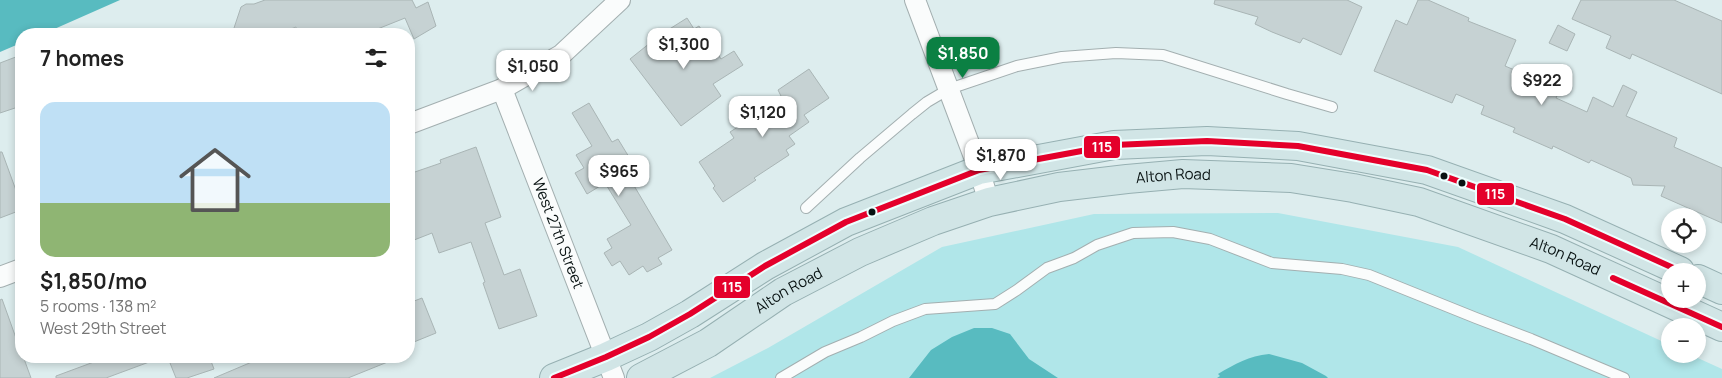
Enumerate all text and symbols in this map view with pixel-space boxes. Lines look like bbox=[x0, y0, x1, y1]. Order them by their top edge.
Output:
pin: $1,300 bbox=[643, 28, 725, 70]
text: $1,300 bbox=[658, 33, 710, 55]
pin: $1,850 bbox=[922, 36, 1004, 79]
text: $1,850 bbox=[938, 42, 988, 64]
text: 7 homes bbox=[40, 44, 124, 72]
icon: filters bbox=[362, 44, 390, 72]
pin: $1,050 bbox=[492, 49, 574, 92]
text: $1,050 bbox=[507, 55, 559, 77]
pin: $922 bbox=[1512, 64, 1572, 106]
text: $922 bbox=[1522, 69, 1562, 91]
pin: $1,120 bbox=[722, 96, 804, 138]
text: $1,120 bbox=[740, 101, 786, 123]
icon: home bbox=[170, 135, 260, 225]
line badge: 115 bbox=[1083, 135, 1121, 159]
text: 115 bbox=[1092, 137, 1112, 156]
pin: $1,870 bbox=[960, 138, 1042, 181]
text: $1,870 bbox=[976, 144, 1026, 166]
pin: $965 bbox=[589, 154, 649, 197]
text: $965 bbox=[599, 160, 639, 182]
street label: Alton Road bbox=[1135, 163, 1211, 188]
unlabelled marker bbox=[1439, 171, 1449, 181]
street label: West 27th Street bbox=[528, 175, 589, 292]
unlabelled marker bbox=[1457, 178, 1467, 188]
line badge: 115 bbox=[1476, 182, 1515, 206]
text: 115 bbox=[1485, 184, 1505, 203]
unlabelled marker bbox=[867, 207, 877, 217]
map controls bbox=[1661, 208, 1706, 363]
button: locate bbox=[1661, 208, 1706, 253]
street label: Alton Road bbox=[1527, 231, 1604, 280]
street label: Alton Road bbox=[750, 262, 826, 318]
button: + bbox=[1661, 263, 1706, 308]
text: $1,850/mo bbox=[40, 267, 147, 295]
line badge: 115 bbox=[713, 275, 751, 299]
text: 115 bbox=[722, 277, 742, 296]
text: 5 rooms · 138 m² bbox=[40, 295, 157, 317]
text: West 29th Street bbox=[40, 317, 167, 339]
button: − bbox=[1661, 318, 1706, 363]

